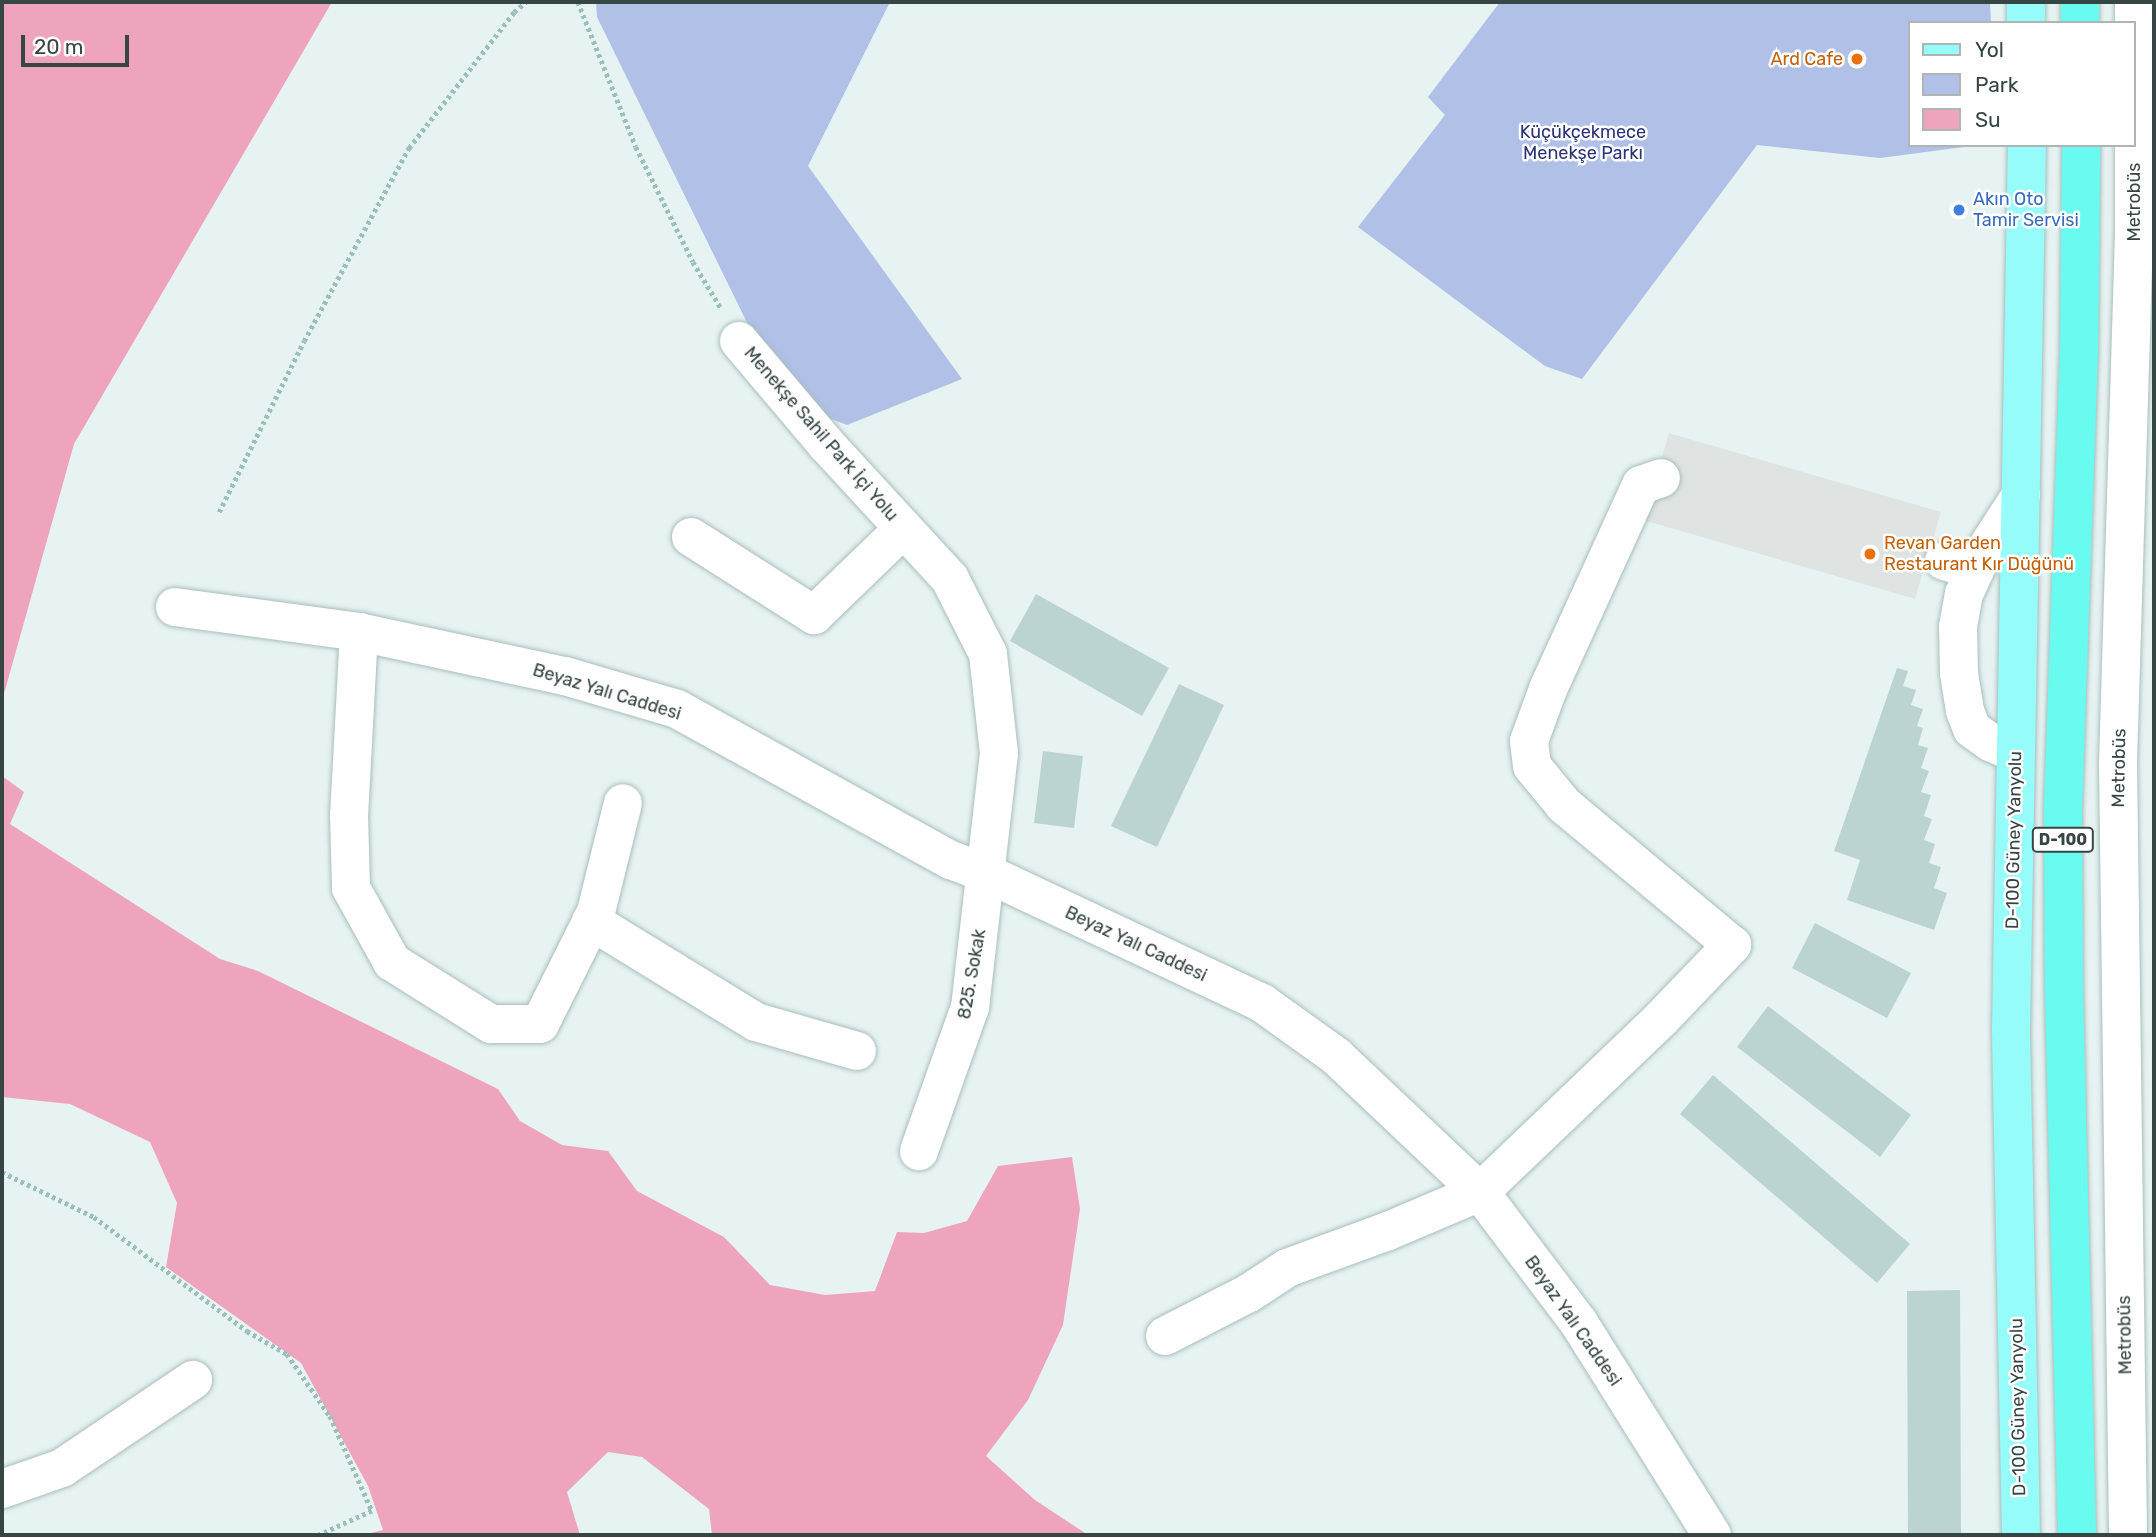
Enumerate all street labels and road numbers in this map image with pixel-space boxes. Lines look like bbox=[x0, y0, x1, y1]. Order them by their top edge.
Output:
street label: Metrobüs bbox=[2123, 162, 2145, 242]
street label: Menekşe Sahil Park İçi Yolu bbox=[739, 342, 903, 526]
street label: Beyaz Yalı Caddesi bbox=[530, 659, 684, 725]
street label: Metrobüs bbox=[2108, 728, 2130, 808]
street label: D-100 Güney Yanyolu bbox=[2002, 750, 2026, 930]
road number: D-100 bbox=[2032, 828, 2094, 852]
street label: Beyaz Yalı Caddesi bbox=[1061, 902, 1211, 986]
street label: 825. Sokak bbox=[953, 927, 991, 1021]
street label: Beyaz Yalı Caddesi bbox=[1520, 1251, 1626, 1391]
street label: Metrobüs bbox=[2114, 1295, 2136, 1375]
street label: D-100 Güney Yanyolu bbox=[2006, 1317, 2030, 1497]

